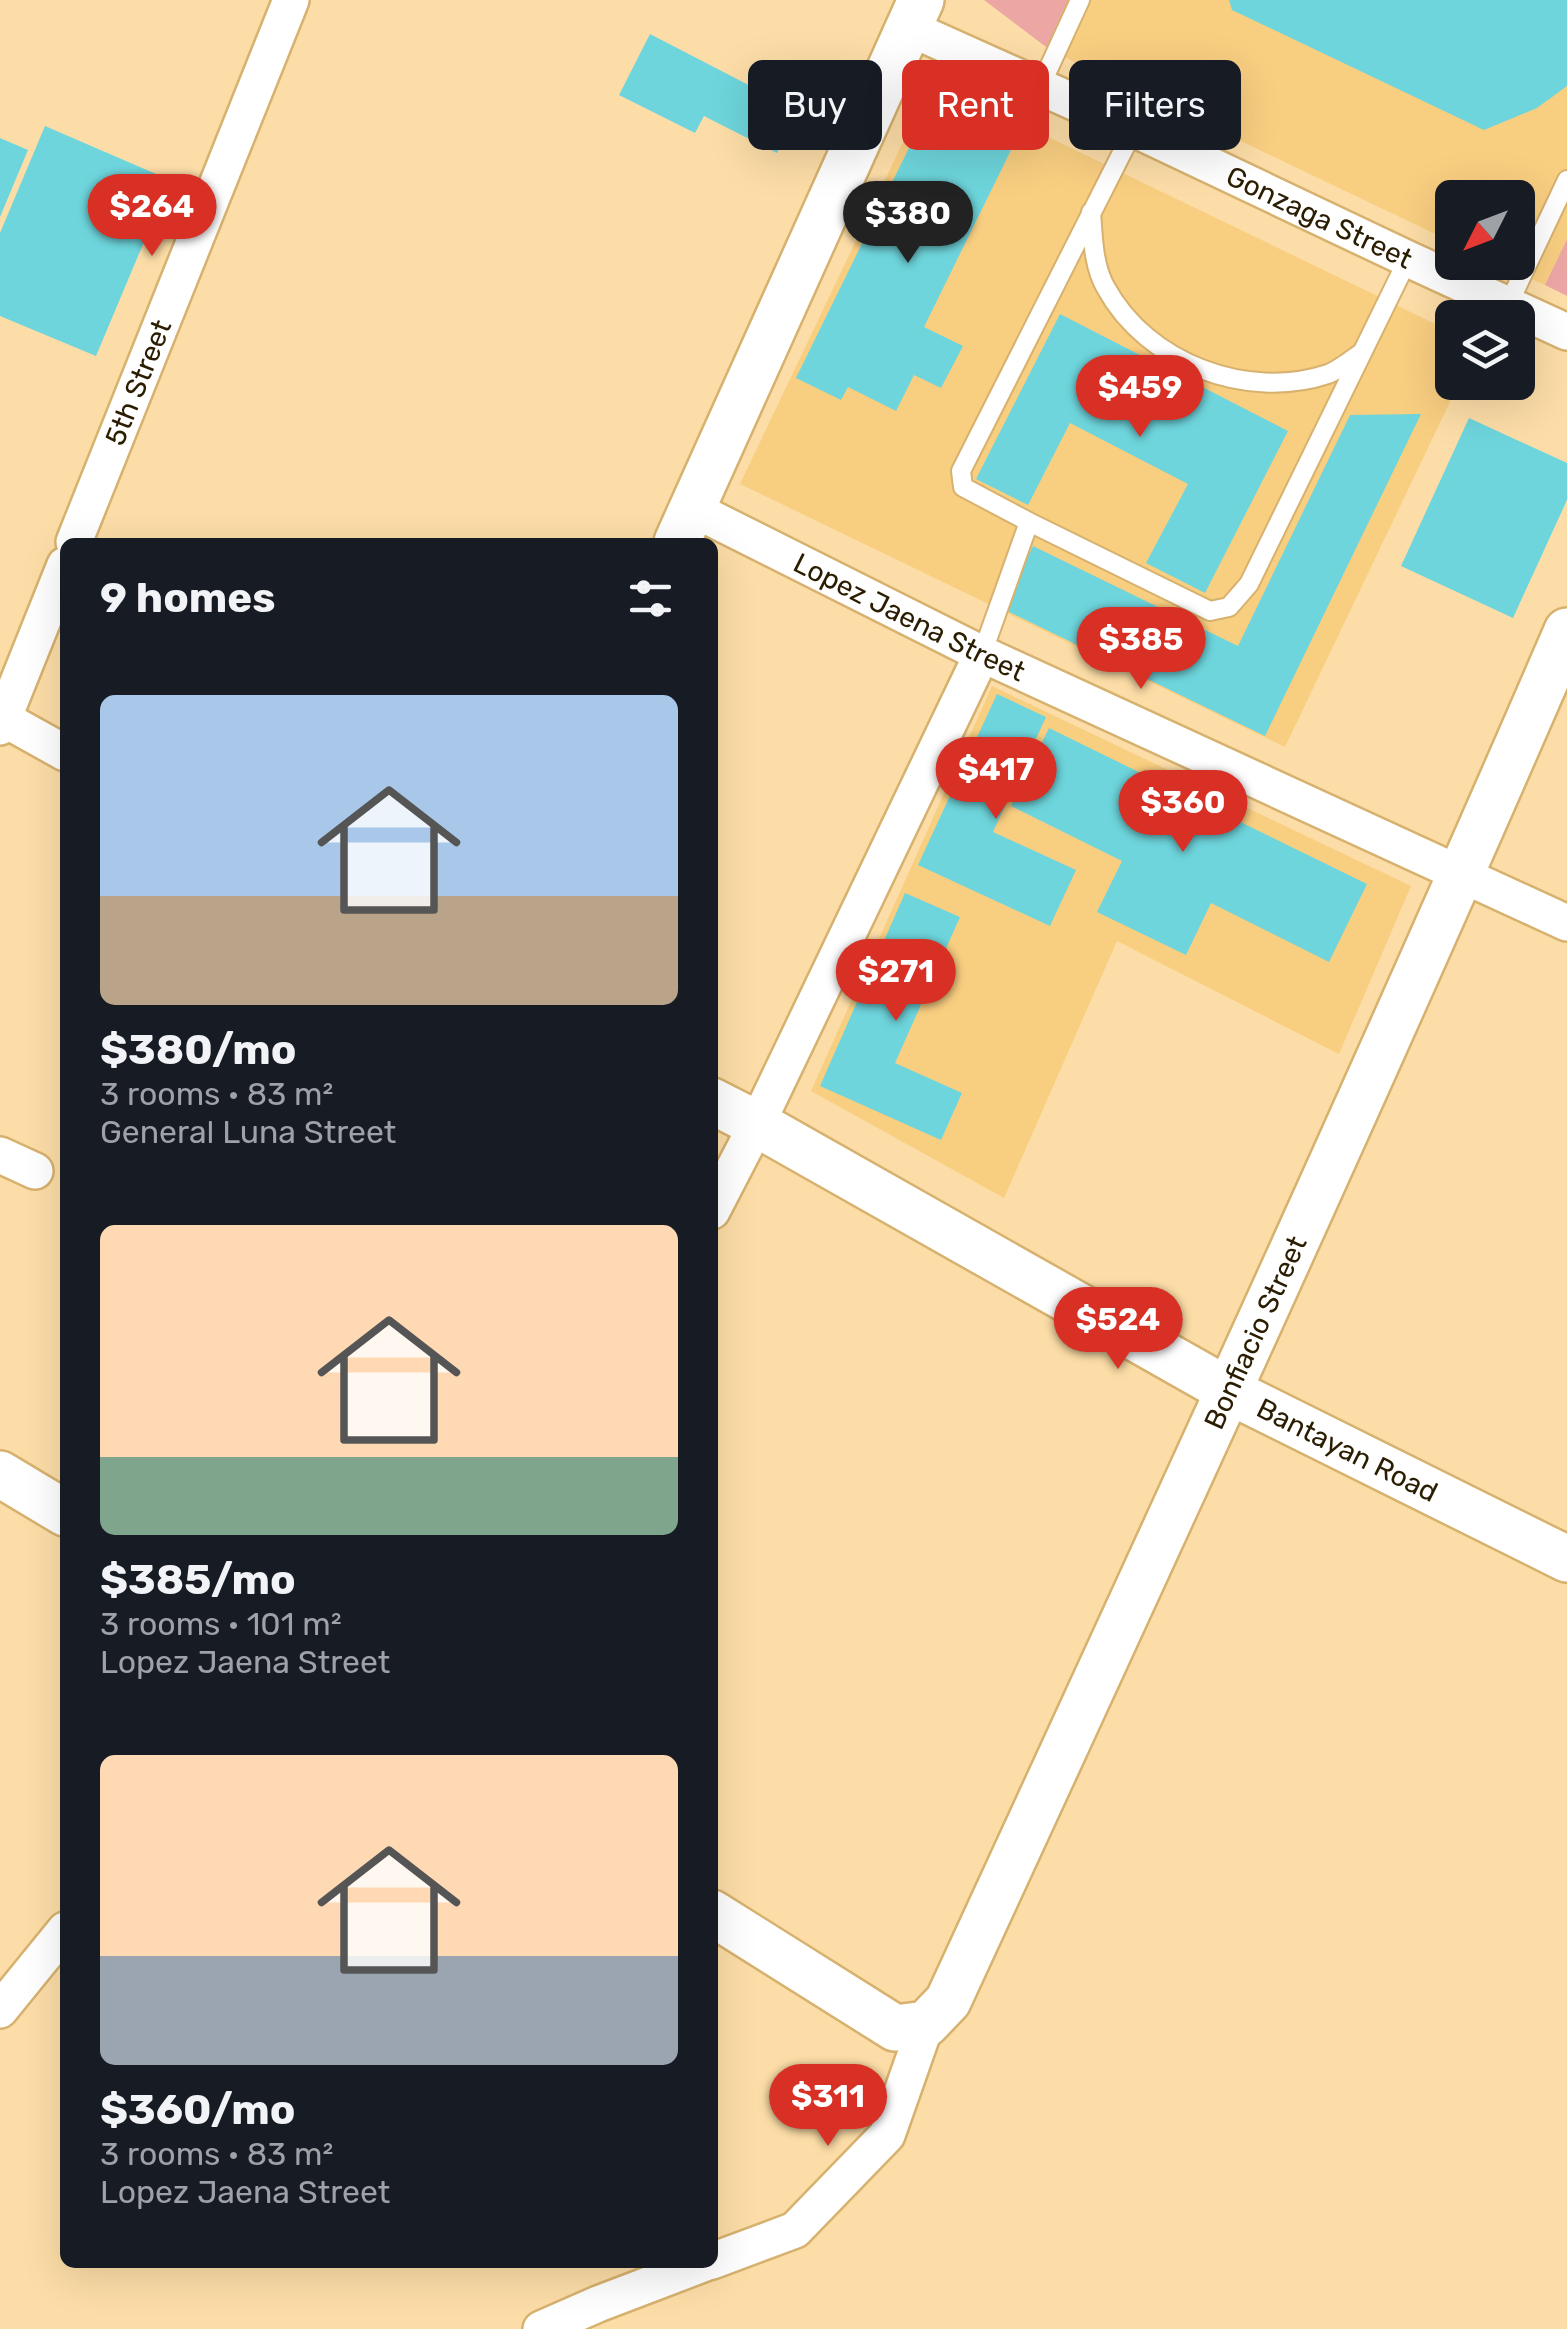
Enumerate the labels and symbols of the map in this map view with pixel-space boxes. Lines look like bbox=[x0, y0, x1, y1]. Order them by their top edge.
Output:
street label: Gonzaga Street bbox=[1221, 159, 1418, 276]
pin: $264 bbox=[93, 174, 211, 259]
north arrow bbox=[1435, 180, 1535, 280]
pin: $380 bbox=[849, 181, 967, 266]
street label: 5th Street bbox=[98, 315, 178, 450]
pin: $459 bbox=[1081, 355, 1199, 440]
street label: Lopez Jaena Street bbox=[788, 546, 1030, 689]
pin: $385 bbox=[1082, 607, 1200, 692]
pin: $417 bbox=[937, 737, 1055, 822]
pin: $360 bbox=[1124, 770, 1242, 855]
pin: $271 bbox=[837, 939, 955, 1024]
street label: Bonfiacio Street bbox=[1197, 1231, 1314, 1434]
pin: $524 bbox=[1059, 1287, 1177, 1372]
street label: Bantayan Road bbox=[1251, 1392, 1443, 1509]
pin: $311 bbox=[769, 2064, 887, 2149]

